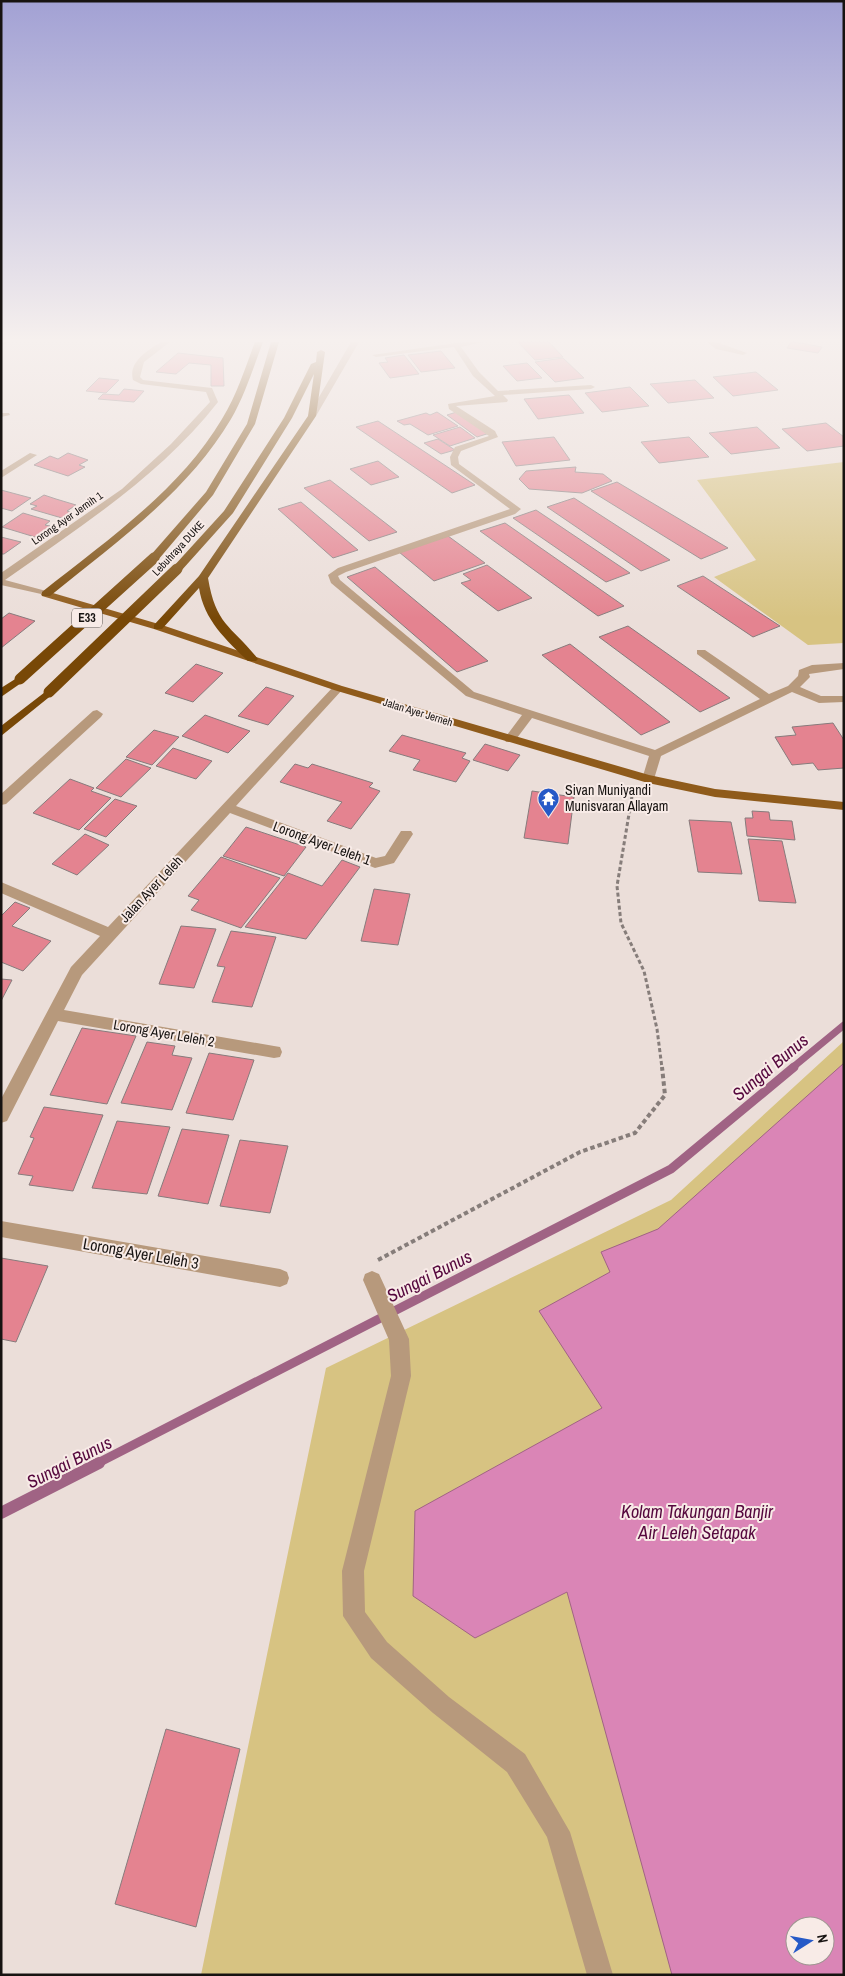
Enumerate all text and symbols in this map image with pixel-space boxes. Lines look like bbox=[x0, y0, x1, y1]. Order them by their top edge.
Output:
street label: Lorong Ayer Jernih 1 bbox=[29, 488, 105, 548]
street label: Lebuhraya DUKE bbox=[149, 518, 207, 578]
road number: E33 bbox=[72, 608, 102, 628]
street label: Jalan Ayer Jerneh bbox=[381, 695, 455, 729]
place label: Sivan Muniyandi Munisvaran Allayam bbox=[565, 781, 668, 815]
temple icon: Sivan Muniyandi Munisvaran Allayam bbox=[537, 786, 561, 817]
street label: Lorong Ayer Leleh 1 bbox=[271, 817, 374, 869]
street label: Jalan Ayer Leleh bbox=[116, 852, 186, 926]
street label: Lorong Ayer Leleh 2 bbox=[112, 1015, 216, 1051]
water label: Sungai Bunus bbox=[726, 1028, 814, 1106]
street label: Lorong Ayer Leleh 3 bbox=[81, 1232, 201, 1274]
water label: Sungai Bunus bbox=[382, 1244, 476, 1308]
water label: Sungai Bunus bbox=[22, 1430, 116, 1494]
water label: Kolam Takungan Banjir Air Leleh Setapak bbox=[621, 1499, 774, 1545]
north arrow bbox=[785, 1916, 835, 1966]
text: N bbox=[813, 1933, 832, 1944]

